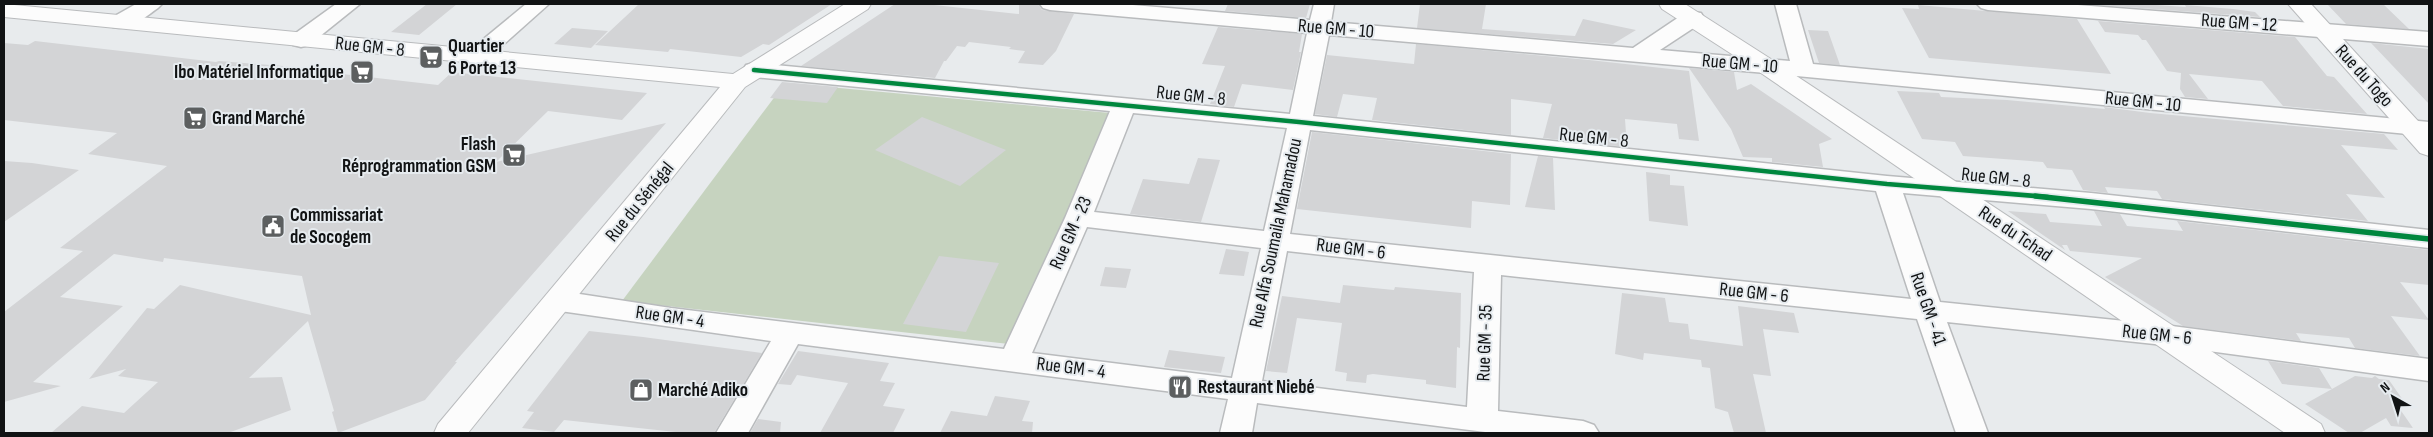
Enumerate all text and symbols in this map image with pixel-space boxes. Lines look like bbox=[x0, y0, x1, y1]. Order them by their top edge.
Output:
street label: Rue GM - 12 bbox=[2200, 9, 2278, 37]
street label: Rue GM - 10 bbox=[1297, 14, 1375, 44]
street label: Rue GM - 8 bbox=[334, 32, 406, 62]
place label: Quartier 6 Porte 13 bbox=[448, 35, 516, 80]
street label: Rue du Togo bbox=[2330, 40, 2398, 112]
supermarket icon: Quartier 6 Porte 13 bbox=[418, 44, 444, 70]
street label: Rue GM - 10 bbox=[1701, 49, 1779, 79]
supermarket icon: Ibo Matériel Informatique bbox=[349, 59, 375, 85]
place label: Ibo Matériel Informatique bbox=[174, 61, 344, 84]
street label: Rue GM - 8 bbox=[1155, 81, 1227, 111]
street label: Rue GM - 10 bbox=[2104, 87, 2182, 117]
supermarket icon: Grand Marché bbox=[182, 105, 208, 131]
place label: Grand Marché bbox=[212, 107, 305, 130]
street label: Rue GM - 8 bbox=[1558, 123, 1630, 153]
place label: Flash Réprogrammation GSM bbox=[342, 133, 496, 178]
street label: Rue Alfa Soumaila Mahamadou bbox=[1245, 136, 1307, 330]
supermarket icon: Flash Réprogrammation GSM bbox=[501, 142, 527, 168]
street label: Rue du Sénégal bbox=[601, 157, 679, 247]
street label: Rue GM - 8 bbox=[1960, 163, 2032, 193]
street label: Rue GM - 23 bbox=[1045, 193, 1097, 273]
street label: Rue du Tchad bbox=[1974, 201, 2056, 267]
place label: Commissariat de Socogem bbox=[290, 204, 383, 249]
public building icon: Commissariat de Socogem bbox=[260, 213, 286, 239]
street label: Rue GM - 6 bbox=[1315, 233, 1387, 265]
street label: Rue GM - 41 bbox=[1905, 269, 1951, 349]
street label: Rue GM - 6 bbox=[1718, 278, 1790, 308]
street label: Rue GM - 4 bbox=[634, 301, 706, 333]
street label: Rue GM - 35 bbox=[1472, 304, 1498, 382]
street label: Rue GM - 6 bbox=[2121, 320, 2193, 350]
street label: Rue GM - 4 bbox=[1035, 352, 1107, 384]
north arrow bbox=[2368, 372, 2418, 422]
restaurant icon: Restaurant Niebé bbox=[1167, 374, 1193, 400]
place label: Restaurant Niebé bbox=[1198, 376, 1315, 399]
shop icon: Marché Adiko bbox=[628, 377, 654, 403]
text: N bbox=[2377, 378, 2393, 396]
place label: Marché Adiko bbox=[658, 379, 748, 402]

